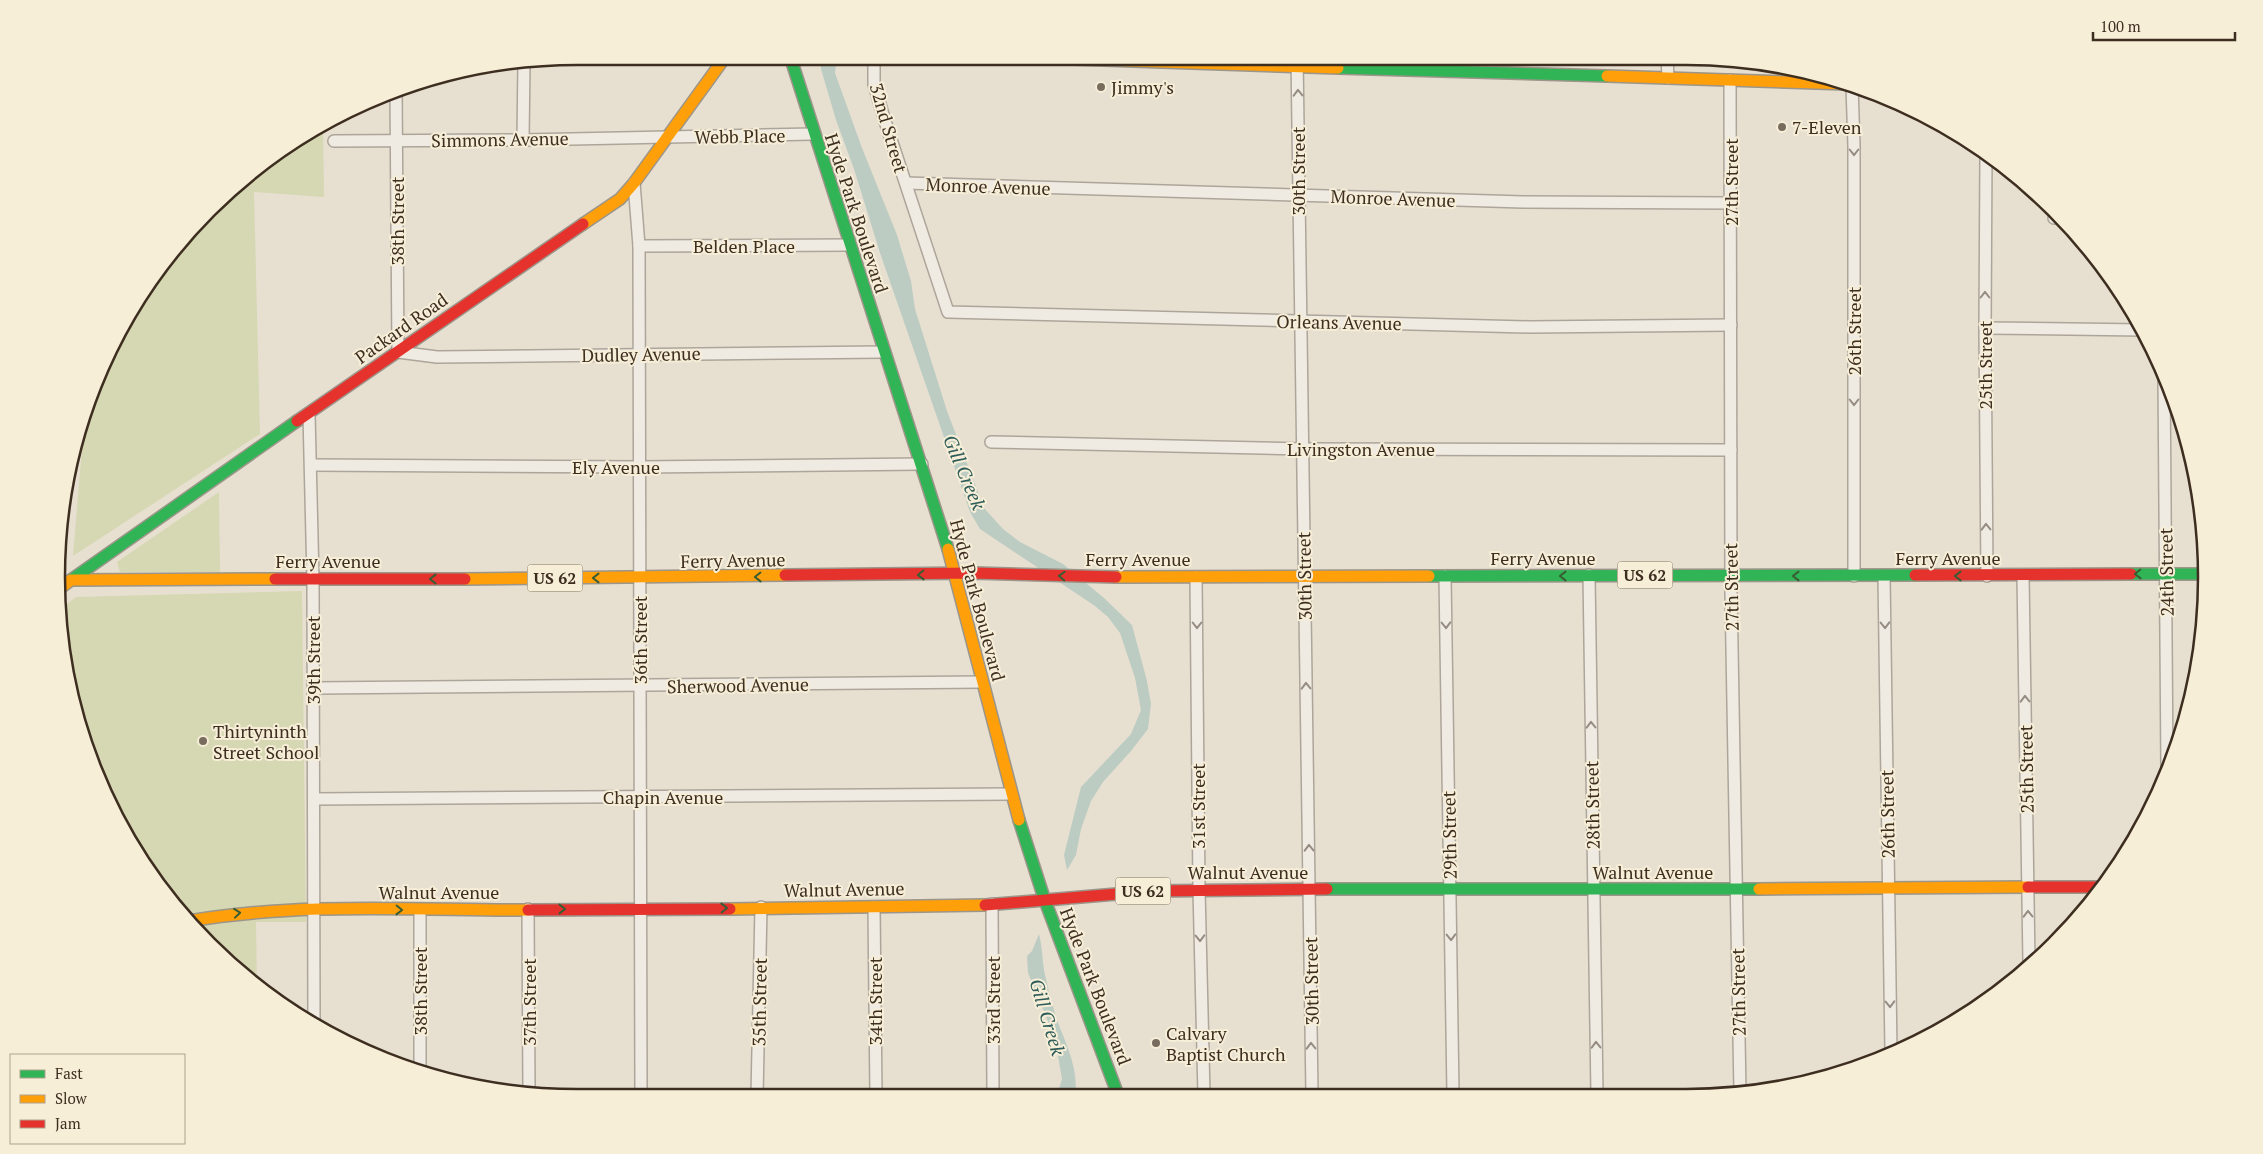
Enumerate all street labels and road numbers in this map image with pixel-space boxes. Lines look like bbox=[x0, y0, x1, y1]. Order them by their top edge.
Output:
street label: 32nd Street bbox=[865, 80, 913, 176]
street label: Webb Place bbox=[694, 123, 786, 149]
street label: Simmons Avenue bbox=[431, 126, 569, 152]
street label: 30th Street bbox=[1286, 126, 1310, 215]
street label: Hyde Park Boulevard bbox=[820, 130, 894, 296]
street label: 27th Street bbox=[1719, 138, 1743, 226]
street label: Monroe Avenue bbox=[925, 172, 1051, 200]
street label: 38th Street bbox=[385, 176, 409, 265]
street label: Monroe Avenue bbox=[1330, 184, 1456, 212]
street label: Belden Place bbox=[693, 234, 795, 258]
street label: 26th Street bbox=[1842, 286, 1866, 375]
street label: Packard Road bbox=[350, 287, 452, 369]
street label: Orleans Avenue bbox=[1276, 309, 1402, 335]
street label: 25th Street bbox=[1973, 320, 1997, 409]
street label: Dudley Avenue bbox=[581, 341, 701, 367]
street label: Livingston Avenue bbox=[1287, 437, 1435, 461]
street label: Ely Avenue bbox=[572, 455, 660, 479]
street label: Hyde Park Boulevard bbox=[945, 516, 1011, 684]
street label: 24th Street bbox=[2153, 527, 2179, 617]
street label: 30th Street bbox=[1291, 531, 1317, 621]
street label: 27th Street bbox=[1718, 542, 1744, 631]
street label: Ferry Avenue bbox=[1490, 546, 1596, 570]
street label: Ferry Avenue bbox=[1895, 546, 2001, 570]
street label: Ferry Avenue bbox=[680, 547, 786, 573]
street label: Ferry Avenue bbox=[1085, 547, 1191, 571]
street label: Ferry Avenue bbox=[275, 549, 381, 573]
road number: US 62 bbox=[1618, 562, 1672, 588]
road number: US 62 bbox=[528, 564, 582, 592]
street label: 36th Street bbox=[628, 595, 652, 684]
street label: 39th Street bbox=[301, 615, 325, 704]
street label: Sherwood Avenue bbox=[667, 672, 809, 698]
street label: 25th Street bbox=[2013, 724, 2039, 814]
street label: 28th Street bbox=[1579, 760, 1605, 850]
street label: 31st Street bbox=[1186, 763, 1210, 849]
street label: 26th Street bbox=[1874, 769, 1900, 859]
street label: Chapin Avenue bbox=[603, 785, 723, 809]
street label: 29th Street bbox=[1436, 790, 1462, 880]
street label: Walnut Avenue bbox=[1188, 860, 1308, 884]
street label: Walnut Avenue bbox=[1593, 860, 1713, 884]
street label: Walnut Avenue bbox=[783, 876, 905, 902]
road number: US 62 bbox=[1116, 878, 1170, 904]
street label: Walnut Avenue bbox=[379, 880, 499, 904]
street label: Hyde Park Boulevard bbox=[1055, 904, 1137, 1068]
street label: 30th Street bbox=[1298, 936, 1324, 1026]
street label: 38th Street bbox=[408, 946, 432, 1035]
street label: 27th Street bbox=[1725, 947, 1751, 1036]
street label: 33rd Street bbox=[981, 955, 1005, 1044]
street label: 34th Street bbox=[863, 956, 887, 1045]
street label: 35th Street bbox=[746, 957, 772, 1047]
street label: 37th Street bbox=[517, 958, 541, 1046]

